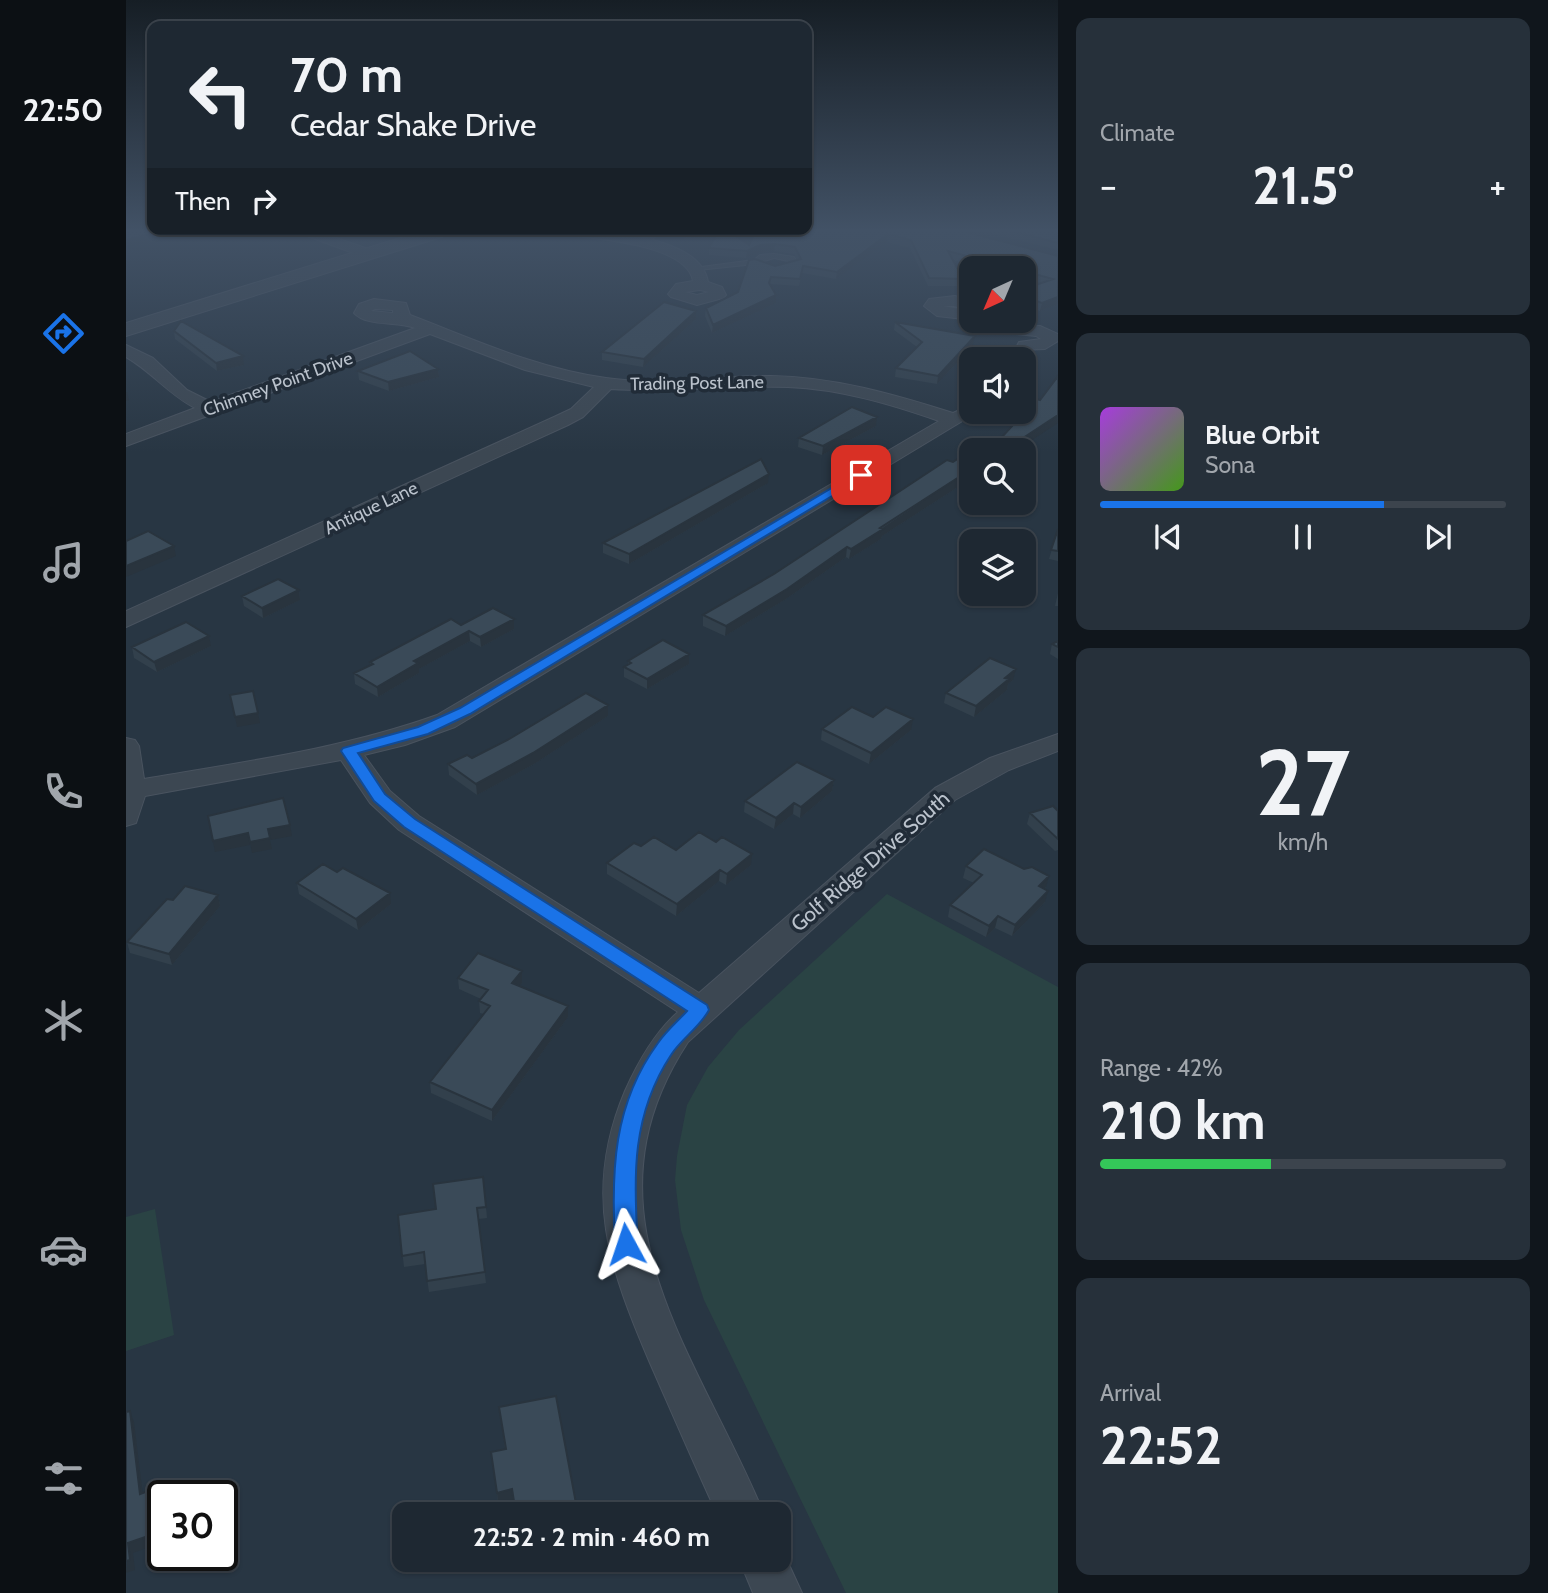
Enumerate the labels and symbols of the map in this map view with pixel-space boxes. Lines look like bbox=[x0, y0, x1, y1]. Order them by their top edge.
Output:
north arrow bbox=[959, 256, 1036, 332]
street label: Chimney Point Drive bbox=[200, 347, 356, 421]
street label: Trading Post Lane bbox=[630, 371, 764, 395]
pin bbox=[831, 445, 891, 505]
street label: Antique Lane bbox=[321, 477, 421, 539]
street label: Golf Ridge Drive South bbox=[786, 785, 954, 937]
position arrow bbox=[589, 1207, 663, 1281]
speed limit sign: 30 bbox=[147, 1480, 238, 1571]

